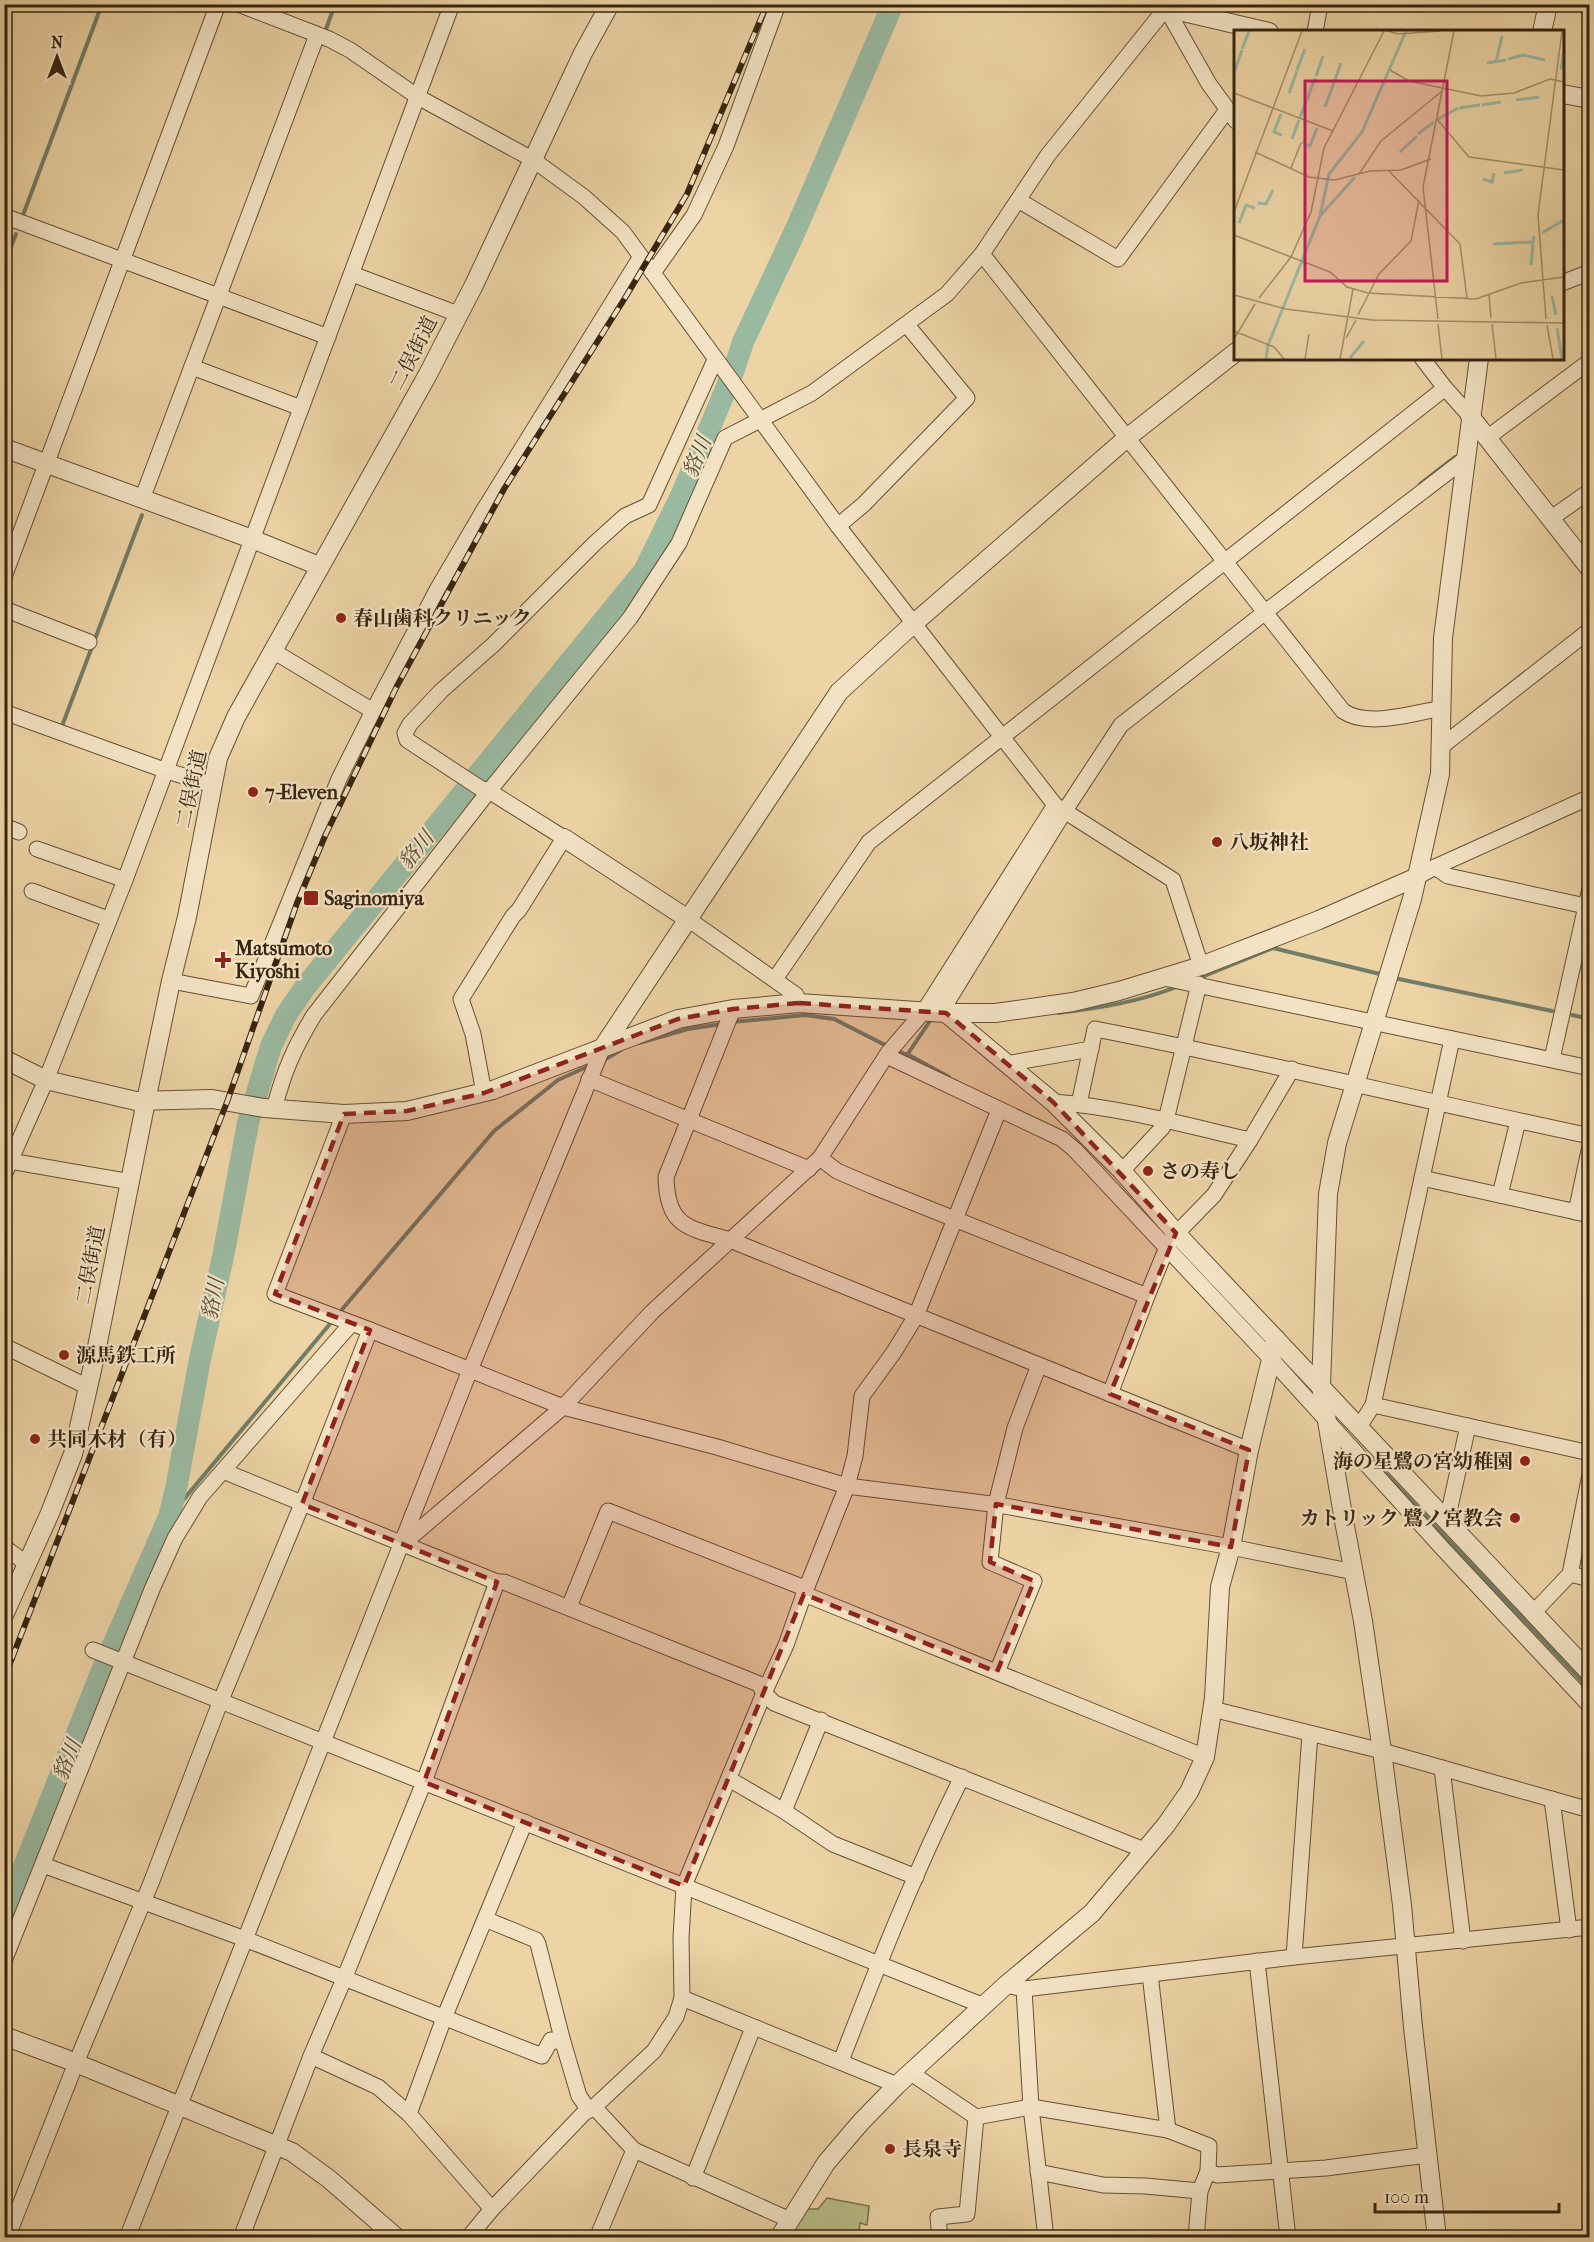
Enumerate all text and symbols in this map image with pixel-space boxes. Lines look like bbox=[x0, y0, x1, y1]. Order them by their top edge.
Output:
north arrow bbox=[27, 27, 87, 87]
inset map bbox=[1234, 30, 1564, 360]
text: N bbox=[51, 33, 64, 52]
street label: 二俣街道 bbox=[385, 312, 442, 394]
water label: 貉川 bbox=[678, 431, 717, 481]
place label: 春山歯科クリニック bbox=[353, 607, 532, 630]
marker: 春山歯科クリニック bbox=[334, 611, 348, 625]
street label: 二俣街道 bbox=[172, 748, 211, 831]
place label: 7-Eleven bbox=[264, 781, 339, 804]
marker: 7-Eleven bbox=[246, 785, 260, 799]
water label: 貉川 bbox=[393, 825, 440, 874]
place label: 八坂神社 bbox=[1229, 831, 1309, 854]
marker: 八坂神社 bbox=[1210, 835, 1224, 849]
place label: Saginomiya bbox=[324, 887, 424, 910]
marker: Saginomiya bbox=[302, 889, 320, 907]
place label: Matsumoto Kiyoshi bbox=[234, 937, 332, 983]
marker: Matsumoto Kiyoshi bbox=[216, 953, 230, 967]
place label: さの寿し bbox=[1160, 1160, 1240, 1183]
marker: さの寿し bbox=[1141, 1164, 1155, 1178]
street label: 二俣街道 bbox=[72, 1224, 109, 1307]
water label: 貉川 bbox=[197, 1274, 229, 1322]
place label: 源馬鉄工所 bbox=[76, 1344, 176, 1367]
marker: 源馬鉄工所 bbox=[57, 1348, 71, 1362]
place label: 共同木材（有） bbox=[47, 1428, 187, 1451]
marker: 共同木材（有） bbox=[28, 1432, 42, 1446]
place label: 海の星鷺の宮幼稚園 bbox=[1333, 1450, 1513, 1473]
marker: 海の星鷺の宮幼稚園 bbox=[1518, 1454, 1532, 1468]
place label: カトリック 鷺ノ宮教会 bbox=[1300, 1507, 1503, 1530]
marker: カトリック 鷺ノ宮教会 bbox=[1508, 1511, 1522, 1525]
water label: 貉川 bbox=[48, 1734, 87, 1784]
place label: 長泉寺 bbox=[902, 2138, 962, 2161]
marker: 長泉寺 bbox=[883, 2142, 897, 2156]
scale bar bbox=[1375, 2176, 1560, 2214]
text: 100 m bbox=[1384, 2187, 1429, 2208]

